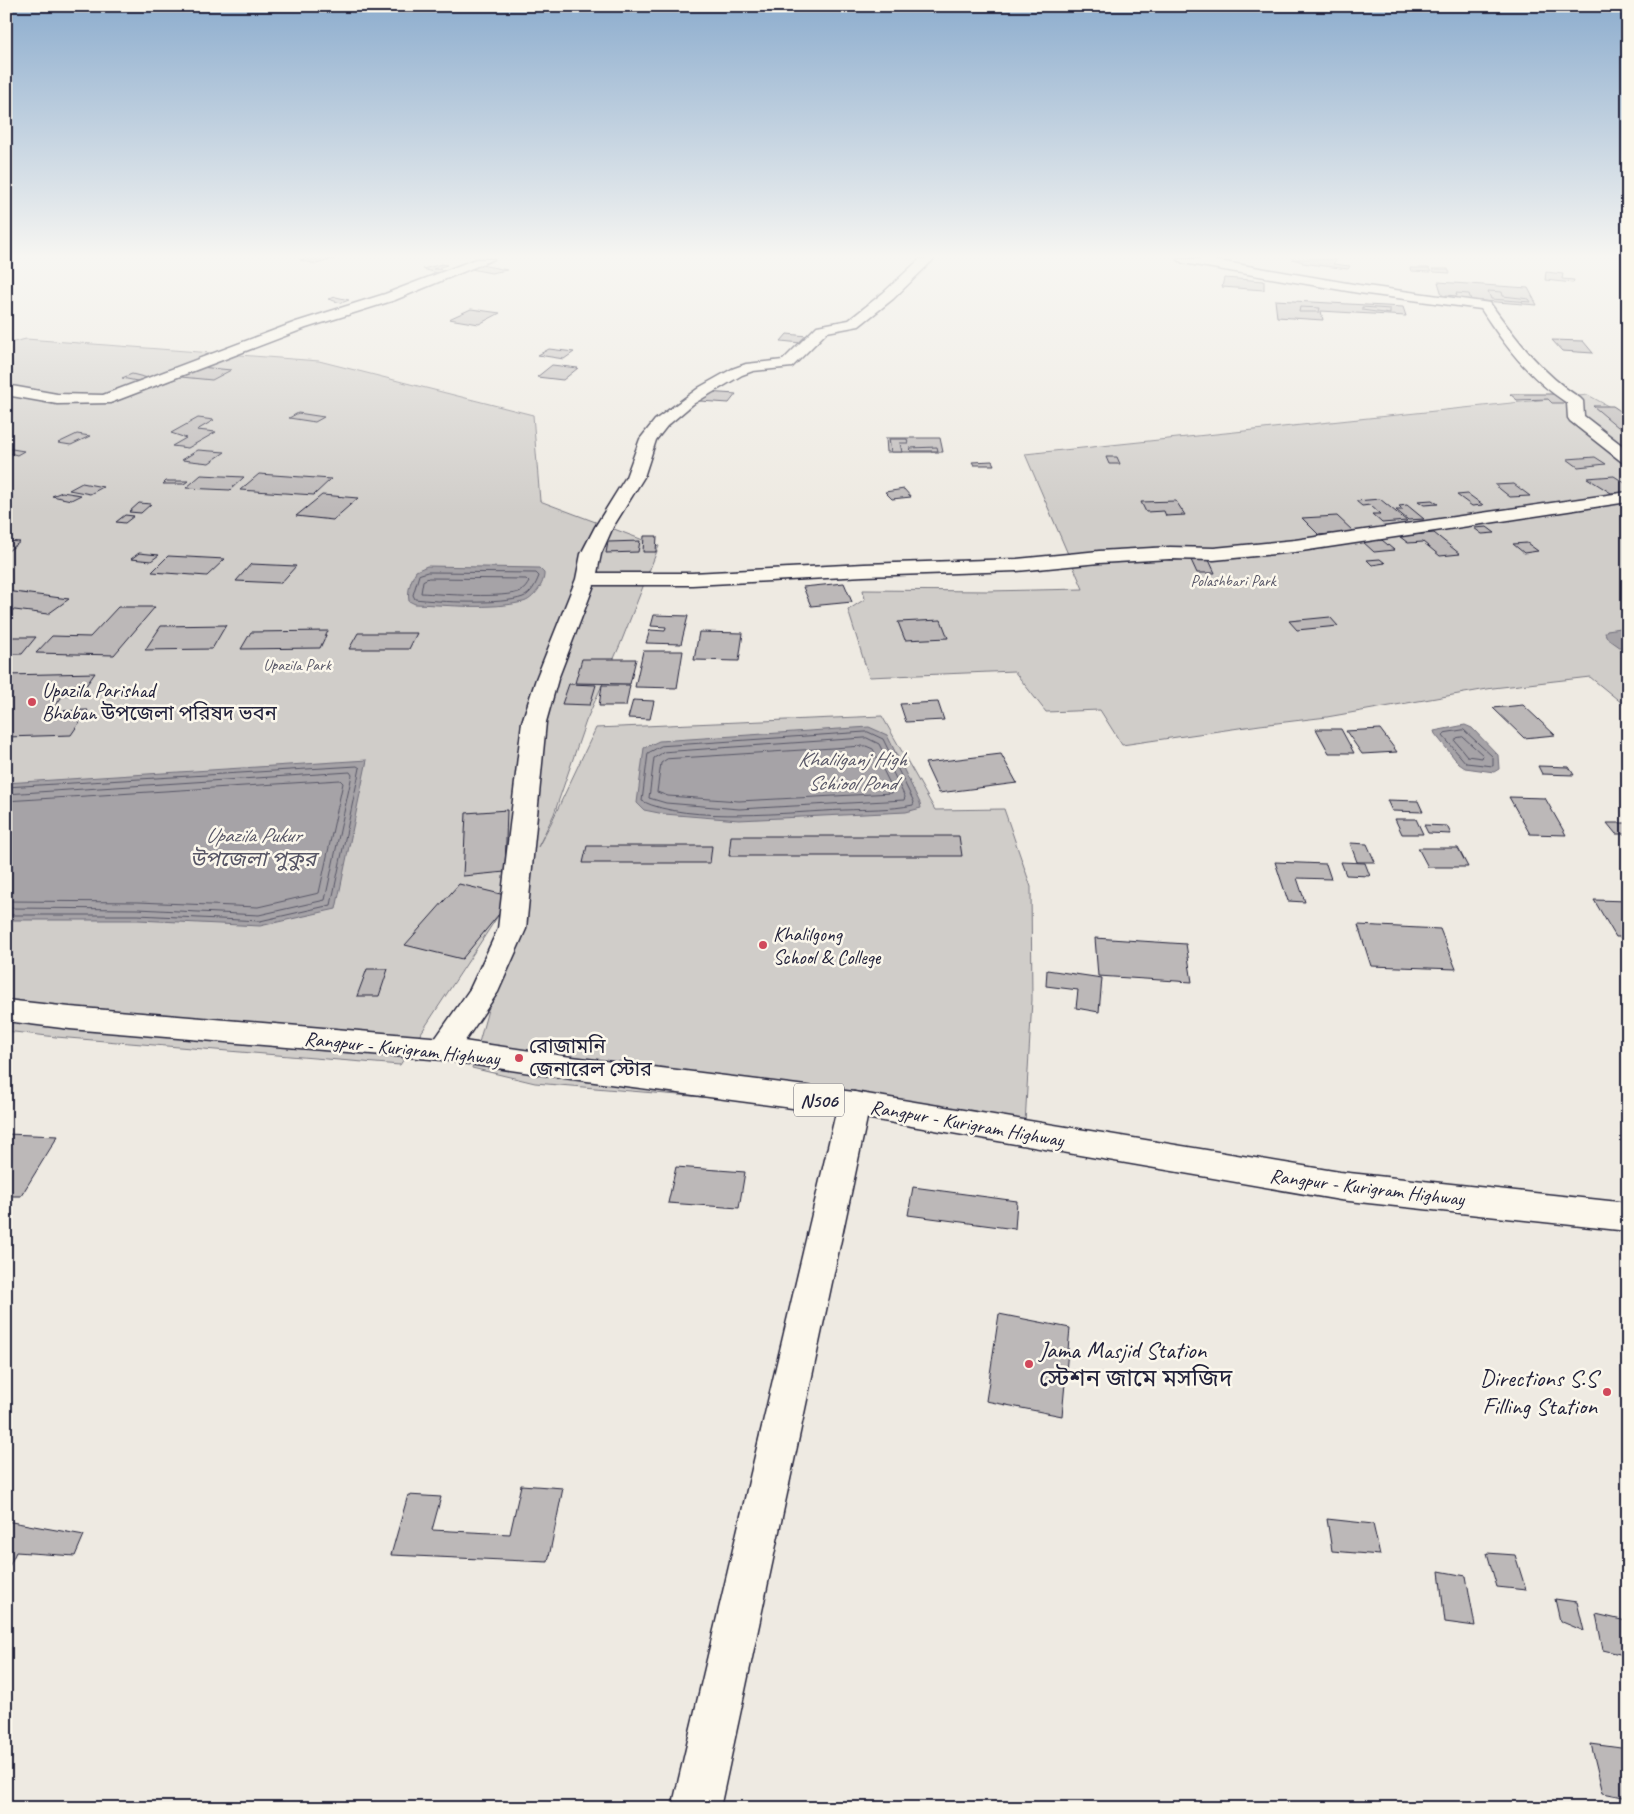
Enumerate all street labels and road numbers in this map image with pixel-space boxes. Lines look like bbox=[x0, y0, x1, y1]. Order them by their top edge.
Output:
street label: Rangpur - Kurigram Highway bbox=[303, 1026, 502, 1071]
road number: N506 bbox=[794, 1084, 844, 1116]
street label: Rangpur - Kurigram Highway bbox=[868, 1094, 1067, 1153]
street label: Rangpur - Kurigram Highway bbox=[1268, 1163, 1467, 1212]

